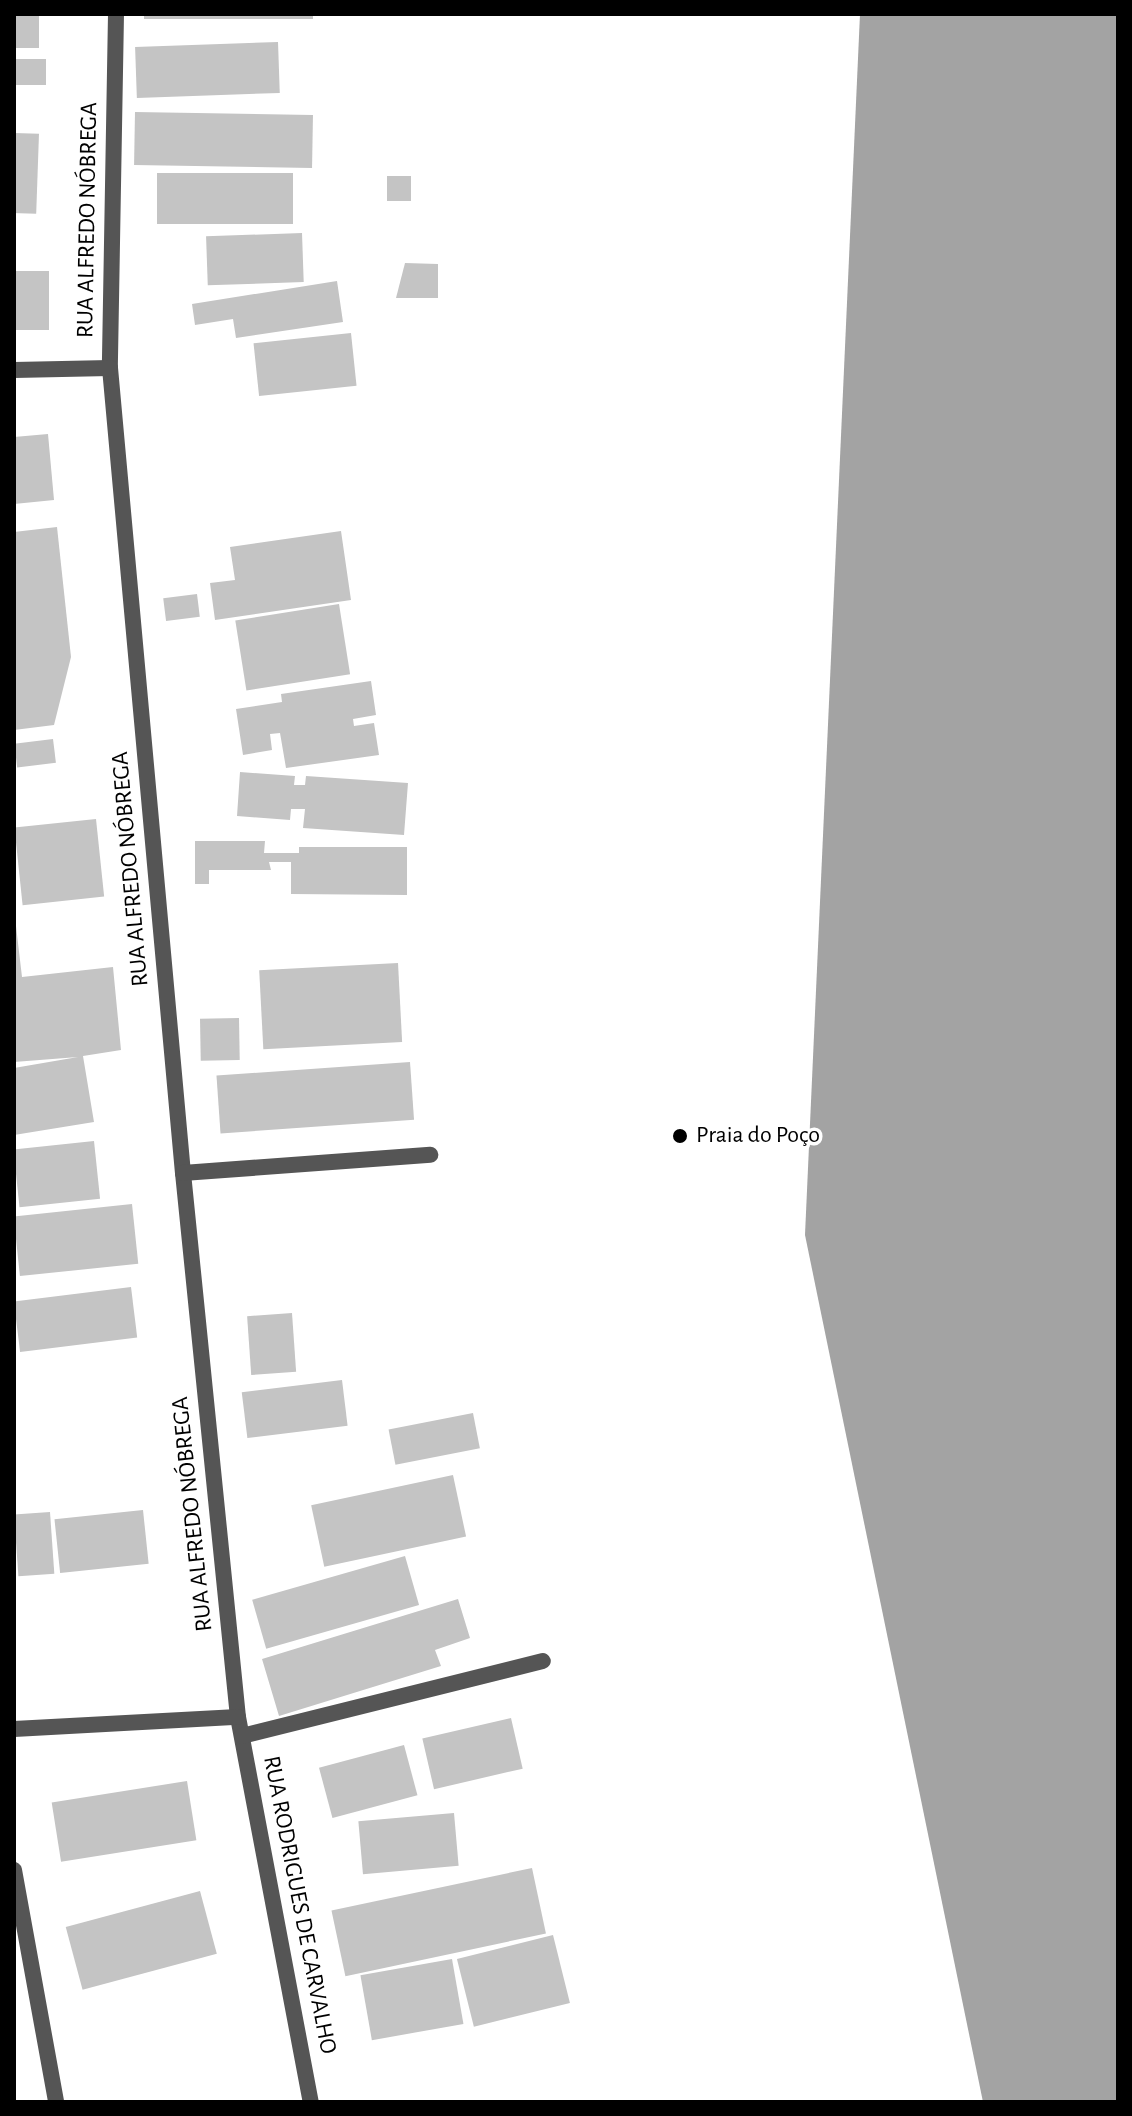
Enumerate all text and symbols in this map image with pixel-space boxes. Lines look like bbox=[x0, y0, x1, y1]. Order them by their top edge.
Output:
street label: RUA ALFREDO NÓBREGA bbox=[72, 102, 104, 338]
street label: RUA ALFREDO NÓBREGA bbox=[106, 750, 156, 988]
place label: Praia do Poço bbox=[696, 1122, 820, 1150]
marker: Praia do Poço bbox=[671, 1127, 689, 1145]
street label: RUA ALFREDO NÓBREGA bbox=[166, 1395, 220, 1633]
street label: RUA RODRIGUES DE CARVALHO bbox=[256, 1754, 342, 2056]

